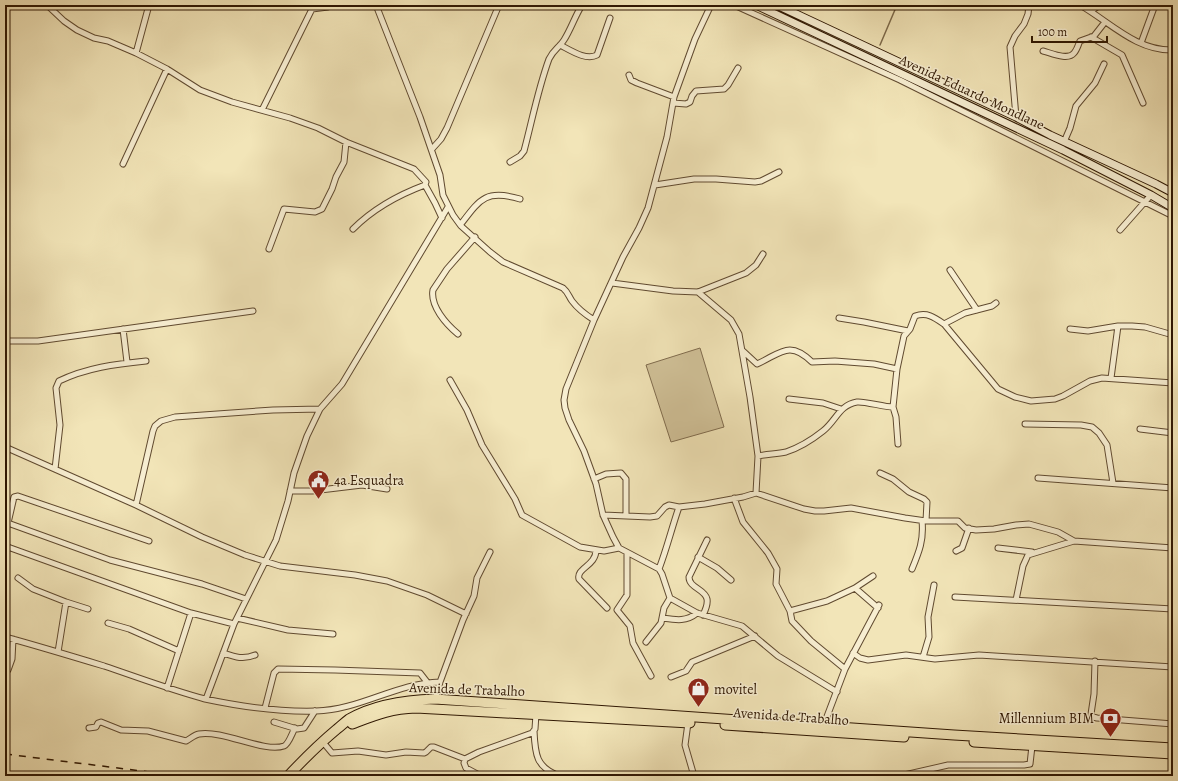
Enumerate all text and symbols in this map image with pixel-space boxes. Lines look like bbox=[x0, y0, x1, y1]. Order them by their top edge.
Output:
scale bar bbox=[1032, 18, 1107, 44]
text: 100 m bbox=[1038, 24, 1067, 40]
street label: Avenida Eduardo Mondlane bbox=[895, 50, 1048, 135]
public building icon: 4a Esquadra bbox=[306, 467, 332, 500]
place label: 4a Esquadra bbox=[334, 471, 405, 490]
shop icon: movitel bbox=[685, 676, 711, 709]
street label: Avenida de Trabalho bbox=[408, 678, 525, 701]
place label: movitel bbox=[714, 680, 757, 699]
street label: Avenida de Trabalho bbox=[732, 703, 849, 730]
bank icon: Millennium BIM bbox=[1097, 705, 1123, 738]
place label: Millennium BIM bbox=[999, 709, 1094, 728]

